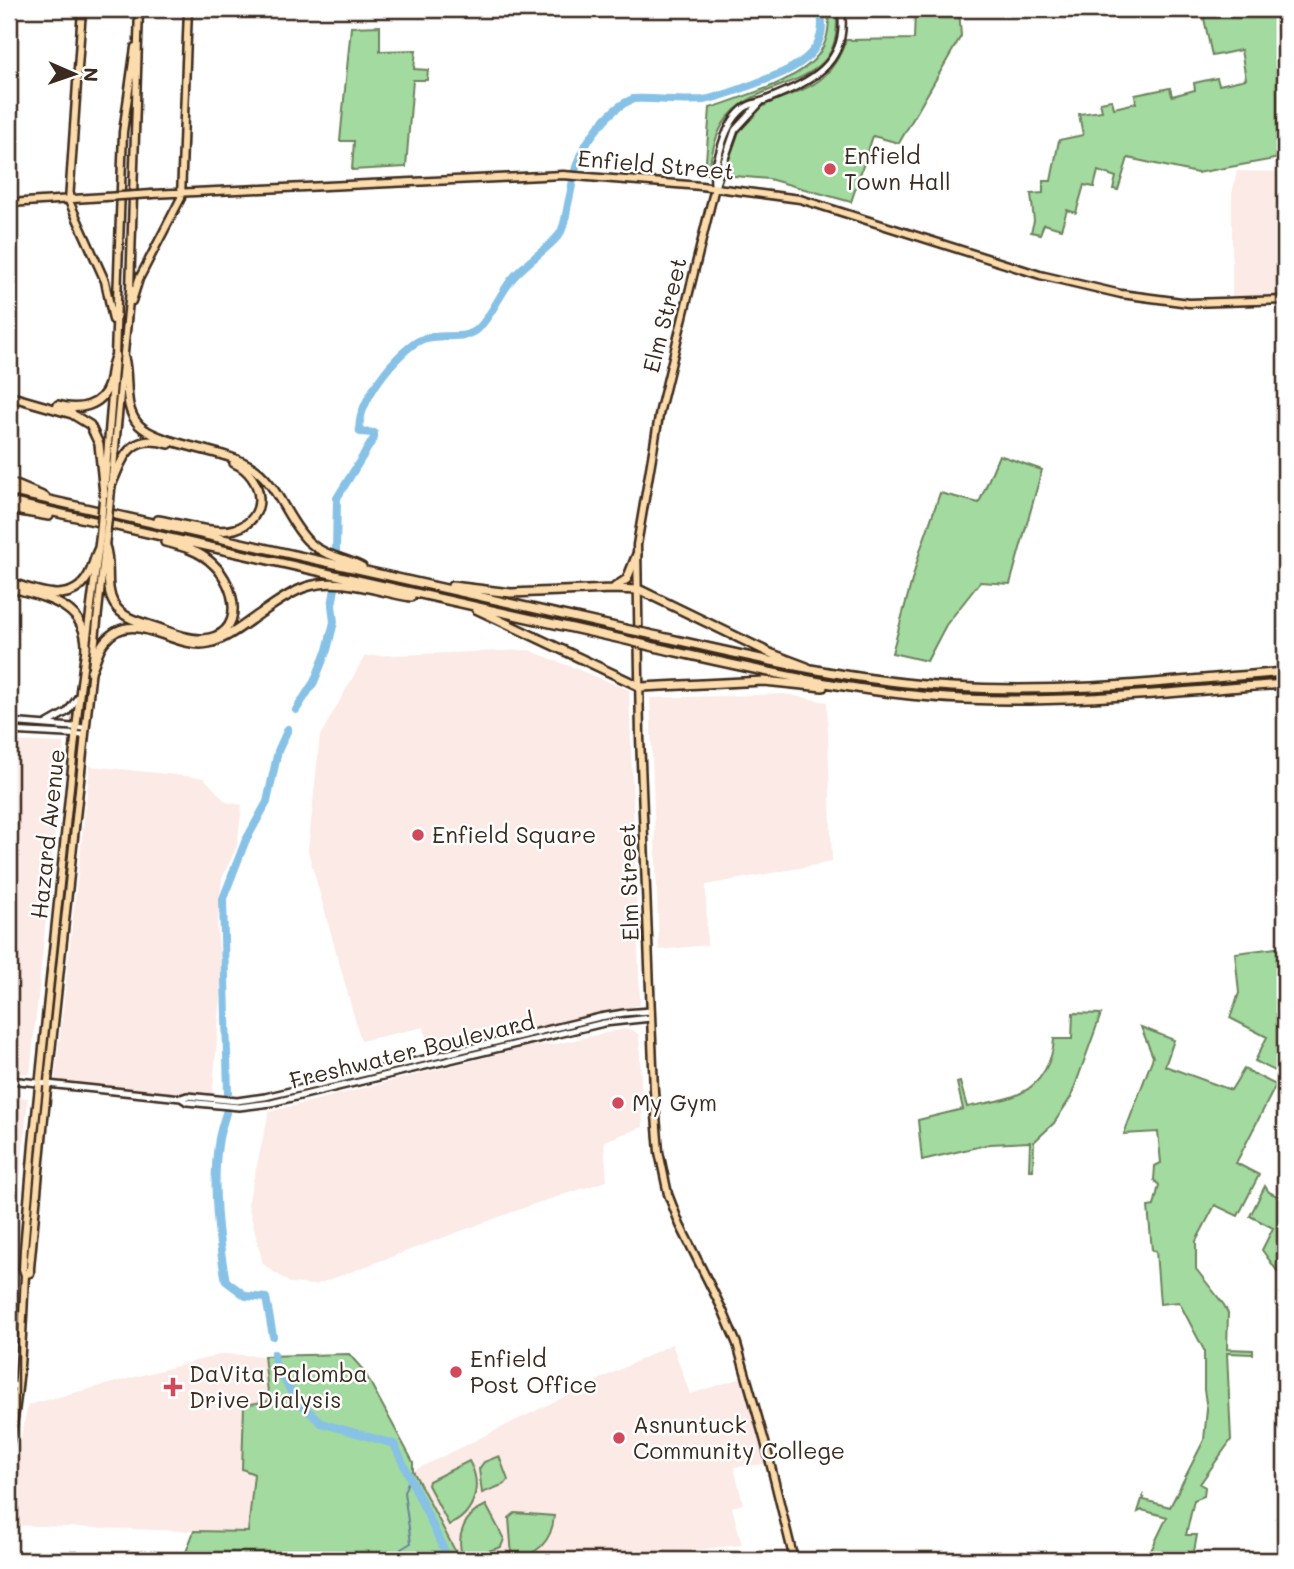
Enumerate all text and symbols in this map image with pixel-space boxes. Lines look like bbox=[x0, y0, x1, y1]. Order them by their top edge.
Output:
north arrow bbox=[38, 38, 108, 108]
text: N bbox=[79, 67, 104, 82]
place label: Enfield Town Hall bbox=[844, 140, 951, 196]
street label: Enfield Street bbox=[577, 142, 736, 186]
marker: Enfield Town Hall bbox=[822, 161, 838, 177]
street label: Elm Street bbox=[635, 254, 693, 376]
street label: Hazard Avenue bbox=[23, 747, 71, 920]
place label: Enfield Square bbox=[432, 819, 596, 849]
street label: Elm Street bbox=[611, 823, 645, 941]
marker: Enfield Square bbox=[410, 827, 426, 843]
street label: Freshwater Boulevard bbox=[286, 1005, 537, 1095]
place label: My Gym bbox=[632, 1087, 717, 1117]
marker: My Gym bbox=[610, 1095, 626, 1111]
place label: Enfield Post Office bbox=[470, 1343, 597, 1399]
place label: DaVita Palomba Drive Dialysis bbox=[189, 1358, 368, 1414]
marker: Enfield Post Office bbox=[448, 1364, 464, 1380]
marker: DaVita Palomba Drive Dialysis bbox=[163, 1377, 183, 1397]
place label: Asnuntuck Community College bbox=[633, 1409, 845, 1465]
marker: Asnuntuck Community College bbox=[611, 1430, 627, 1446]

